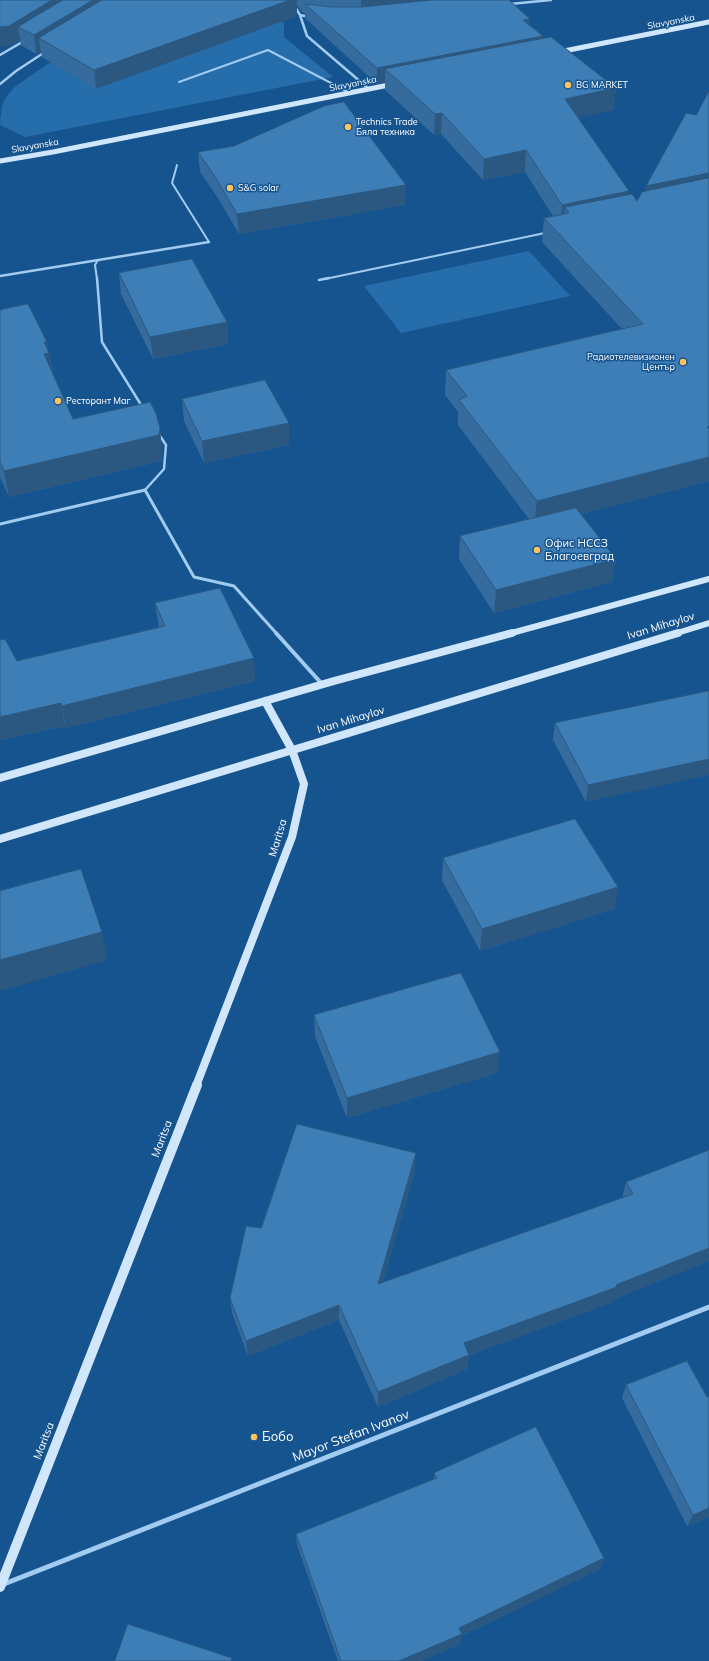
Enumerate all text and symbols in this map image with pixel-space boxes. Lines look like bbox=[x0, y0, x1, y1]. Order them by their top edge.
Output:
street label: Slavyanska bbox=[647, 12, 695, 32]
street label: Slavyanska bbox=[329, 74, 377, 94]
marker: BG MARKET bbox=[563, 80, 573, 90]
place label: BG MARKET bbox=[576, 80, 628, 90]
place label: Technics Trade Бяла техника bbox=[356, 117, 418, 138]
marker: Technics Trade Бяла техника bbox=[343, 122, 353, 132]
street label: Slavyanska bbox=[11, 137, 59, 155]
marker: S&G solar bbox=[225, 183, 235, 193]
place label: S&G solar bbox=[238, 183, 279, 193]
place label: Радиотелевизионен Център bbox=[587, 352, 675, 373]
marker: Радиотелевизионен Център bbox=[678, 357, 688, 367]
marker: Ресторант Маг bbox=[53, 396, 63, 406]
place label: Ресторант Маг bbox=[66, 396, 131, 406]
place label: Офис НССЗ Благоевград bbox=[545, 537, 614, 563]
marker: Офис НССЗ Благоевград bbox=[532, 545, 542, 555]
street label: Ivan Mihaylov bbox=[626, 609, 696, 643]
street label: Ivan Mihaylov bbox=[316, 703, 386, 737]
street label: Maritsa bbox=[266, 818, 290, 858]
street label: Maritsa bbox=[149, 1119, 175, 1159]
street label: Mayor Stefan Ivanov bbox=[290, 1407, 412, 1465]
street label: Maritsa bbox=[31, 1421, 57, 1461]
place label: Бобо bbox=[262, 1429, 293, 1445]
marker: Бобо bbox=[249, 1432, 259, 1442]

